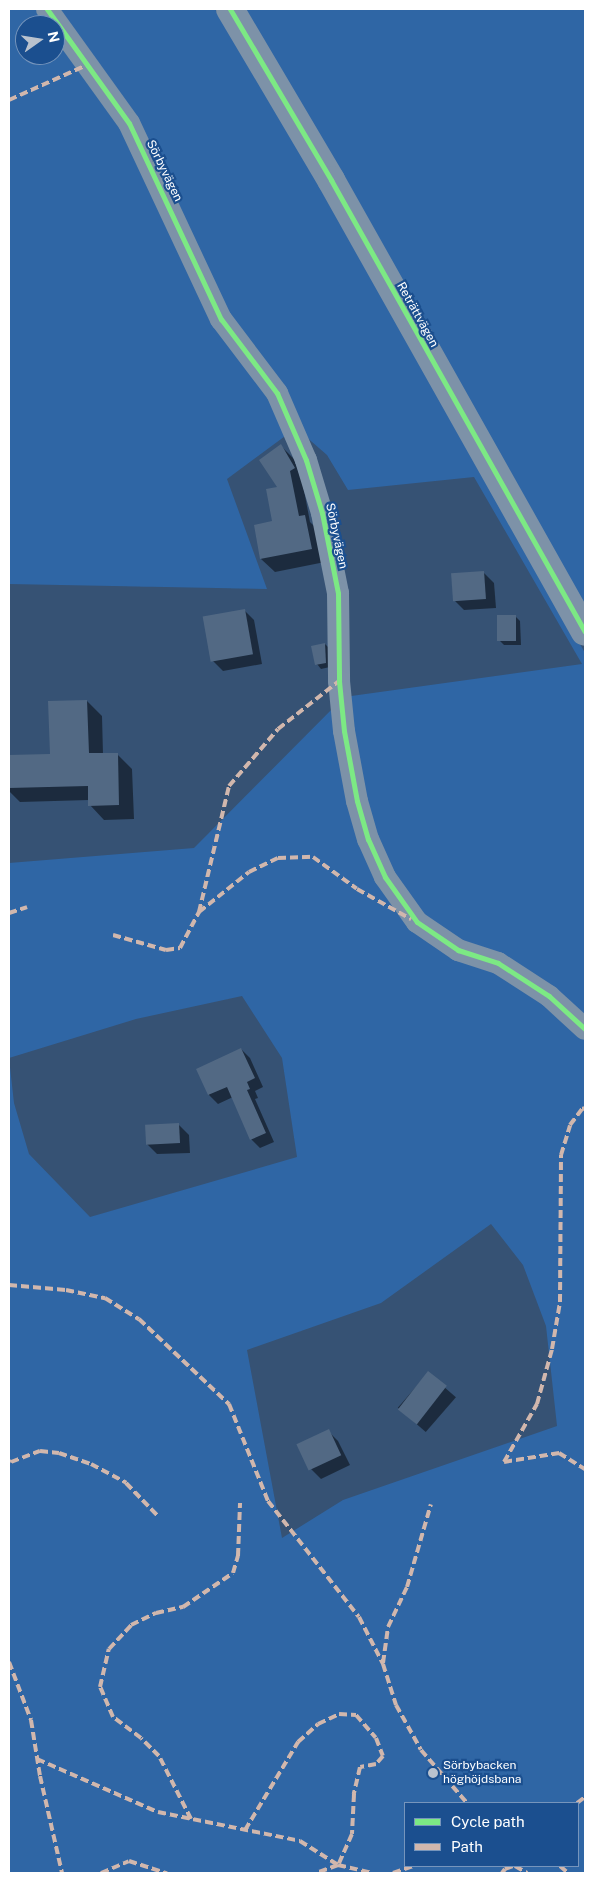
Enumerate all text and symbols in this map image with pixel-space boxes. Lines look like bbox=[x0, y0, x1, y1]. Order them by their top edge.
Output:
north arrow bbox=[15, 15, 65, 65]
text: N bbox=[45, 30, 63, 44]
street label: Sörbyvägen bbox=[143, 138, 185, 204]
street label: Reträttvägen bbox=[393, 280, 441, 350]
street label: Sörbyvägen bbox=[322, 502, 350, 570]
place label: Sörbybacken höghöjdsbana bbox=[443, 1759, 521, 1787]
marker: Sörbybacken höghöjdsbana bbox=[427, 1767, 439, 1779]
legend bbox=[404, 1802, 579, 1867]
text: Cycle path bbox=[451, 1813, 525, 1830]
text: Path bbox=[451, 1838, 483, 1855]

